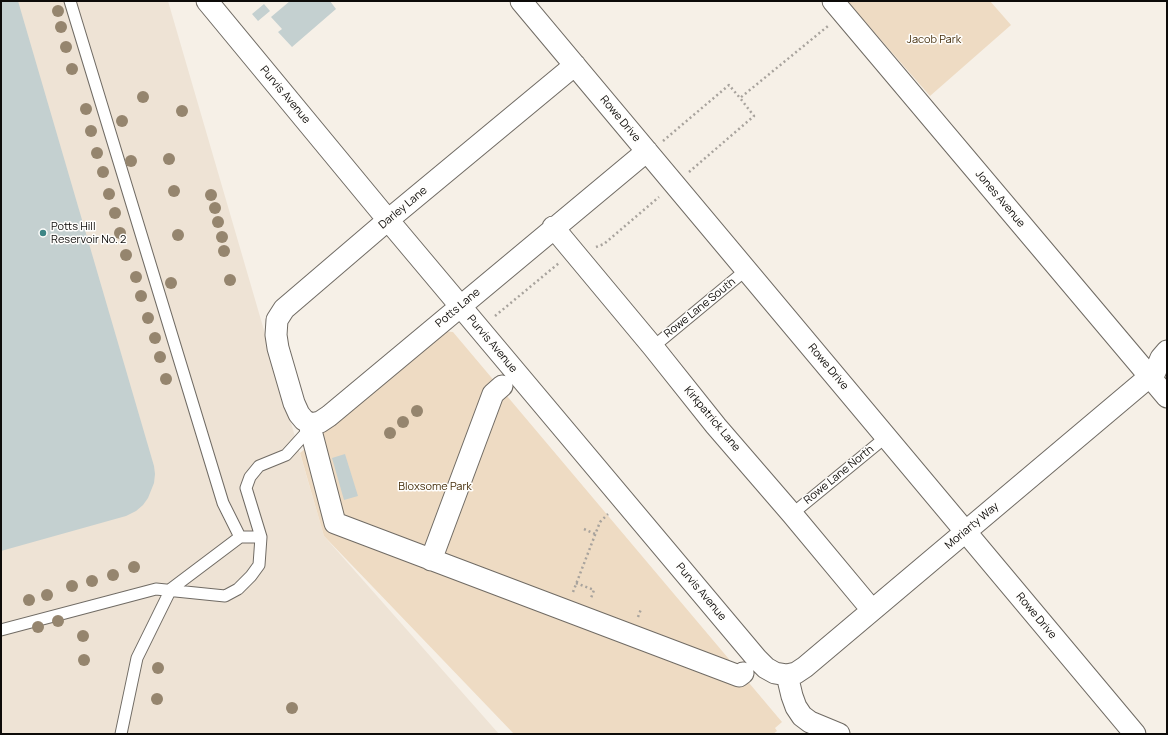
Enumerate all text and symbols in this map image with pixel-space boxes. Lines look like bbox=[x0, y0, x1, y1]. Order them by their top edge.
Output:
park label: Jacob Park bbox=[907, 33, 961, 47]
street label: Purvis Avenue bbox=[257, 64, 313, 126]
street label: Rowe Drive bbox=[597, 93, 643, 145]
street label: Jones Avenue bbox=[972, 168, 1028, 230]
street label: Darley Lane bbox=[376, 184, 430, 232]
place label: Potts Hill Reservoir No. 2 bbox=[51, 220, 126, 246]
marker: Potts Hill Reservoir No. 2 bbox=[38, 228, 48, 238]
street label: Rowe Lane South bbox=[662, 275, 738, 341]
street label: Potts Lane bbox=[433, 286, 483, 330]
street label: Purvis Avenue bbox=[464, 313, 520, 375]
street label: Rowe Drive bbox=[805, 341, 851, 393]
street label: Kirkpatrick Lane bbox=[681, 384, 743, 454]
street label: Rowe Lane North bbox=[801, 443, 877, 507]
park label: Bloxsome Park bbox=[398, 480, 472, 494]
street label: Moriarty Way bbox=[942, 500, 1002, 552]
street label: Purvis Avenue bbox=[673, 561, 729, 623]
street label: Rowe Drive bbox=[1013, 590, 1059, 642]

